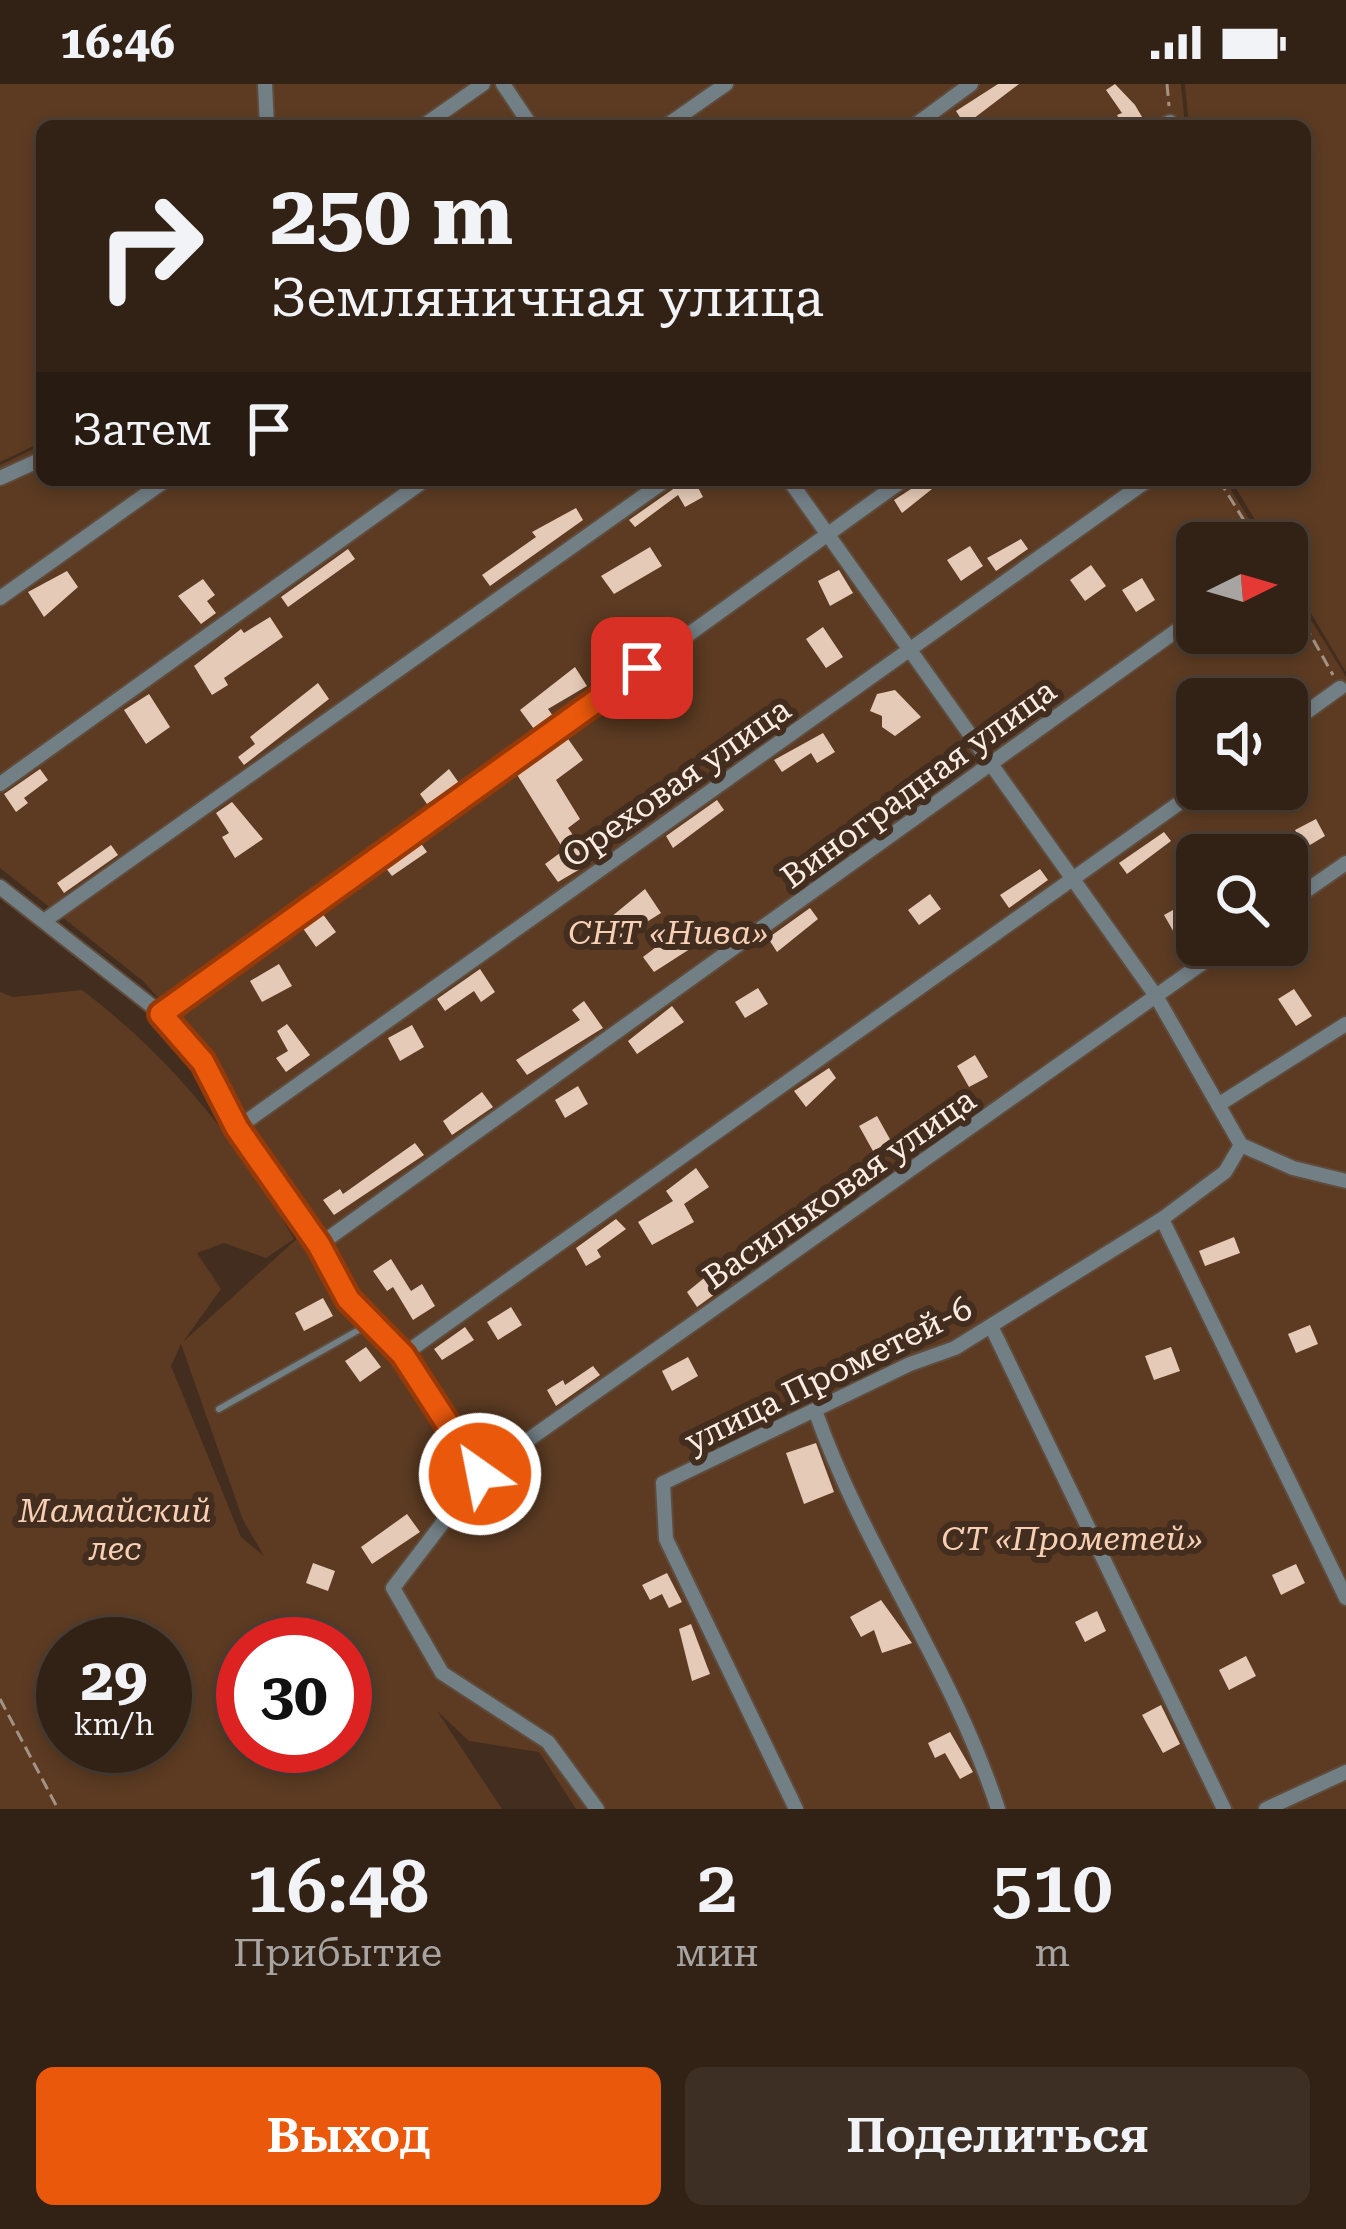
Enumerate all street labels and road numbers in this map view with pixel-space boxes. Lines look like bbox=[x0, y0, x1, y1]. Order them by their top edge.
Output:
street label: Виноградная улица bbox=[773, 671, 1063, 896]
street label: Ореховая улица bbox=[555, 689, 798, 876]
street label: Васильковая улица bbox=[696, 1080, 983, 1297]
street label: улица Прометей-6 bbox=[678, 1288, 978, 1461]

